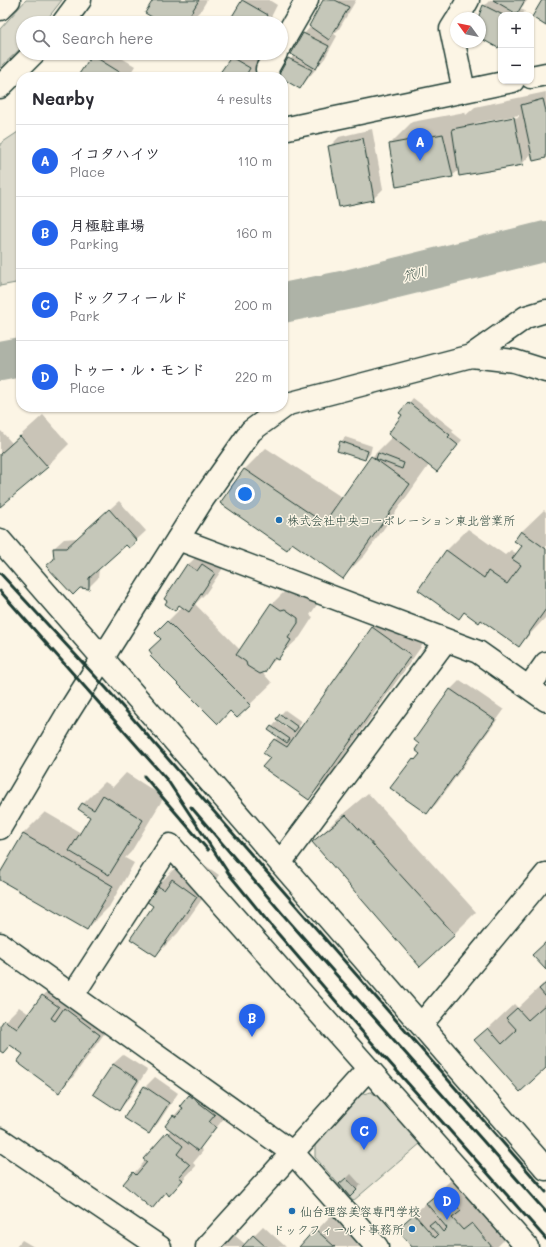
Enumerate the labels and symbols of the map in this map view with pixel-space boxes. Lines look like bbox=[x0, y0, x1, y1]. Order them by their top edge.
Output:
north arrow bbox=[450, 12, 486, 48]
pin: A bbox=[407, 128, 433, 161]
water label: 笊川 bbox=[400, 262, 430, 284]
your location bbox=[235, 484, 255, 504]
place label: 株式会社中央コーポレーション東北営業所 bbox=[287, 512, 515, 528]
marker: 株式会社中央コーポレーション東北営業所 bbox=[274, 515, 284, 525]
pin: B bbox=[239, 1004, 265, 1037]
pin: C bbox=[351, 1117, 377, 1150]
pin: D bbox=[434, 1187, 460, 1220]
place label: 仙台理容美容専門学校 bbox=[300, 1203, 420, 1219]
marker: 仙台理容美容専門学校 bbox=[287, 1206, 297, 1216]
place label: ドックフィールド事務所 bbox=[273, 1221, 404, 1237]
marker: ドックフィールド事務所 bbox=[407, 1224, 417, 1234]

